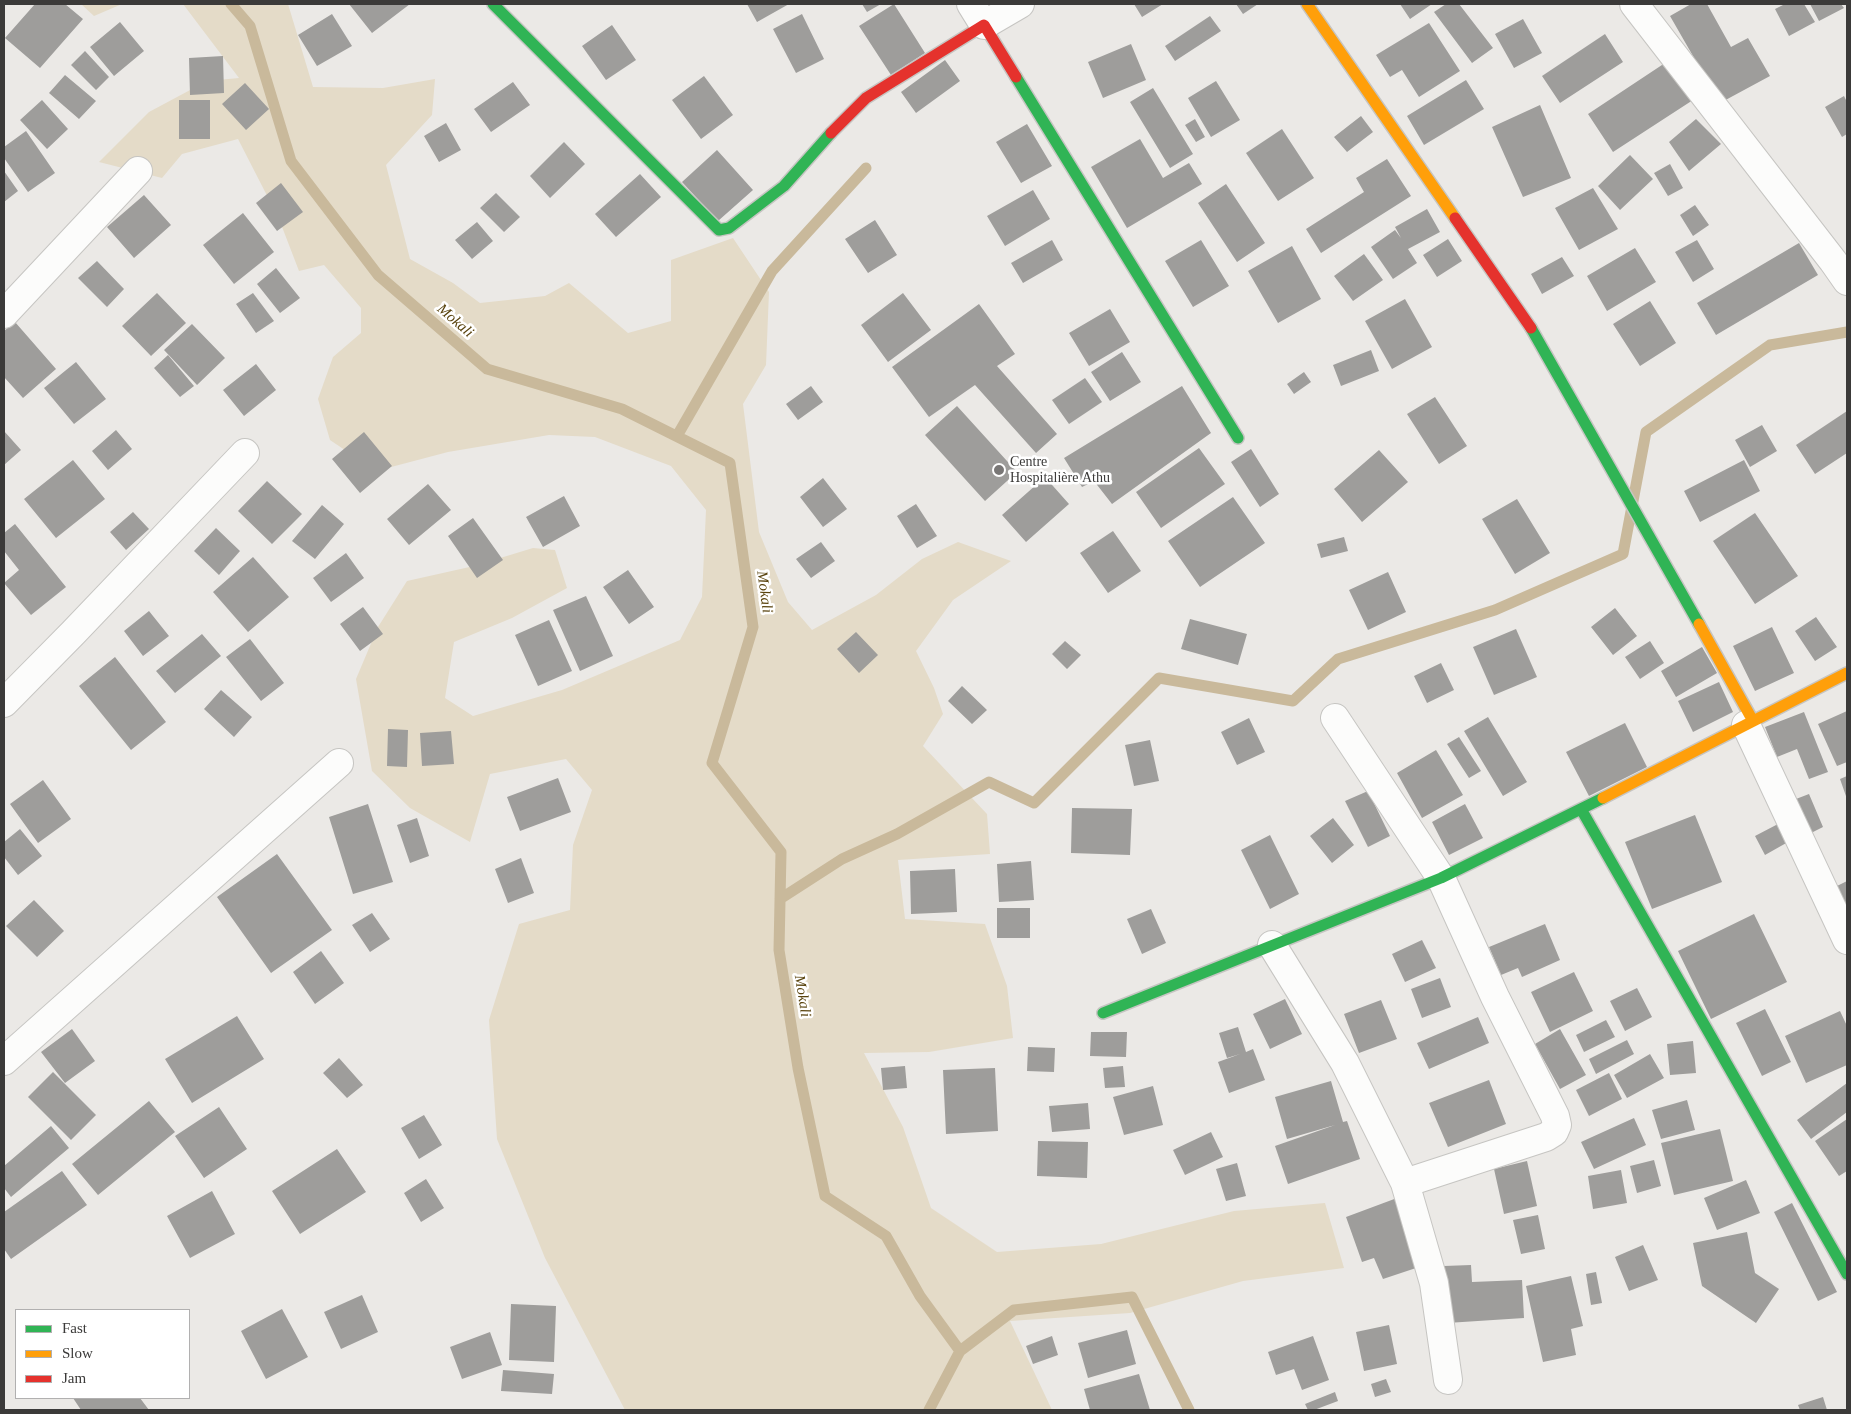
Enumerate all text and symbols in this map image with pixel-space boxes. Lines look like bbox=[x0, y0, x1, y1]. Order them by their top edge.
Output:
water label: Mokali bbox=[433, 300, 477, 342]
place label: Centre Hospitalière Athu bbox=[1010, 454, 1110, 487]
marker: Centre Hospitalière Athu bbox=[992, 463, 1006, 477]
water label: Mokali bbox=[752, 570, 776, 614]
water label: Mokali bbox=[790, 974, 814, 1018]
legend bbox=[15, 1309, 190, 1399]
text: Fast bbox=[62, 1320, 87, 1336]
text: Slow bbox=[62, 1345, 93, 1361]
text: Jam bbox=[62, 1370, 86, 1386]

